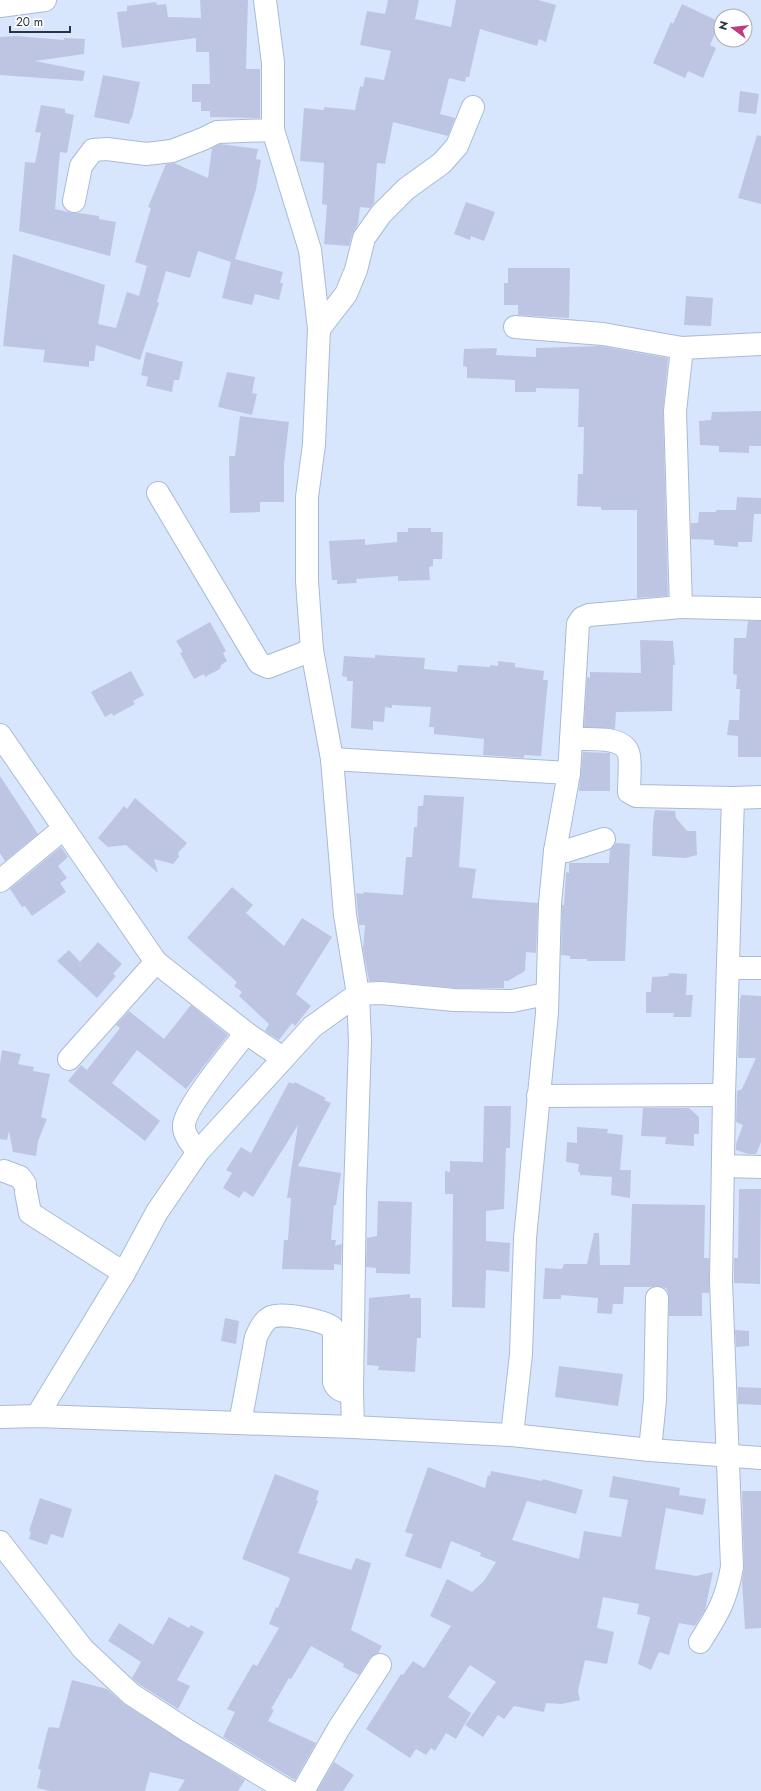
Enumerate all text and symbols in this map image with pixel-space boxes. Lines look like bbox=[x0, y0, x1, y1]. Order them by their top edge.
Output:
scale bar bbox=[10, 8, 70, 34]
north arrow bbox=[713, 8, 753, 48]
text: 20 m bbox=[16, 13, 43, 31]
text: N bbox=[714, 19, 732, 32]

